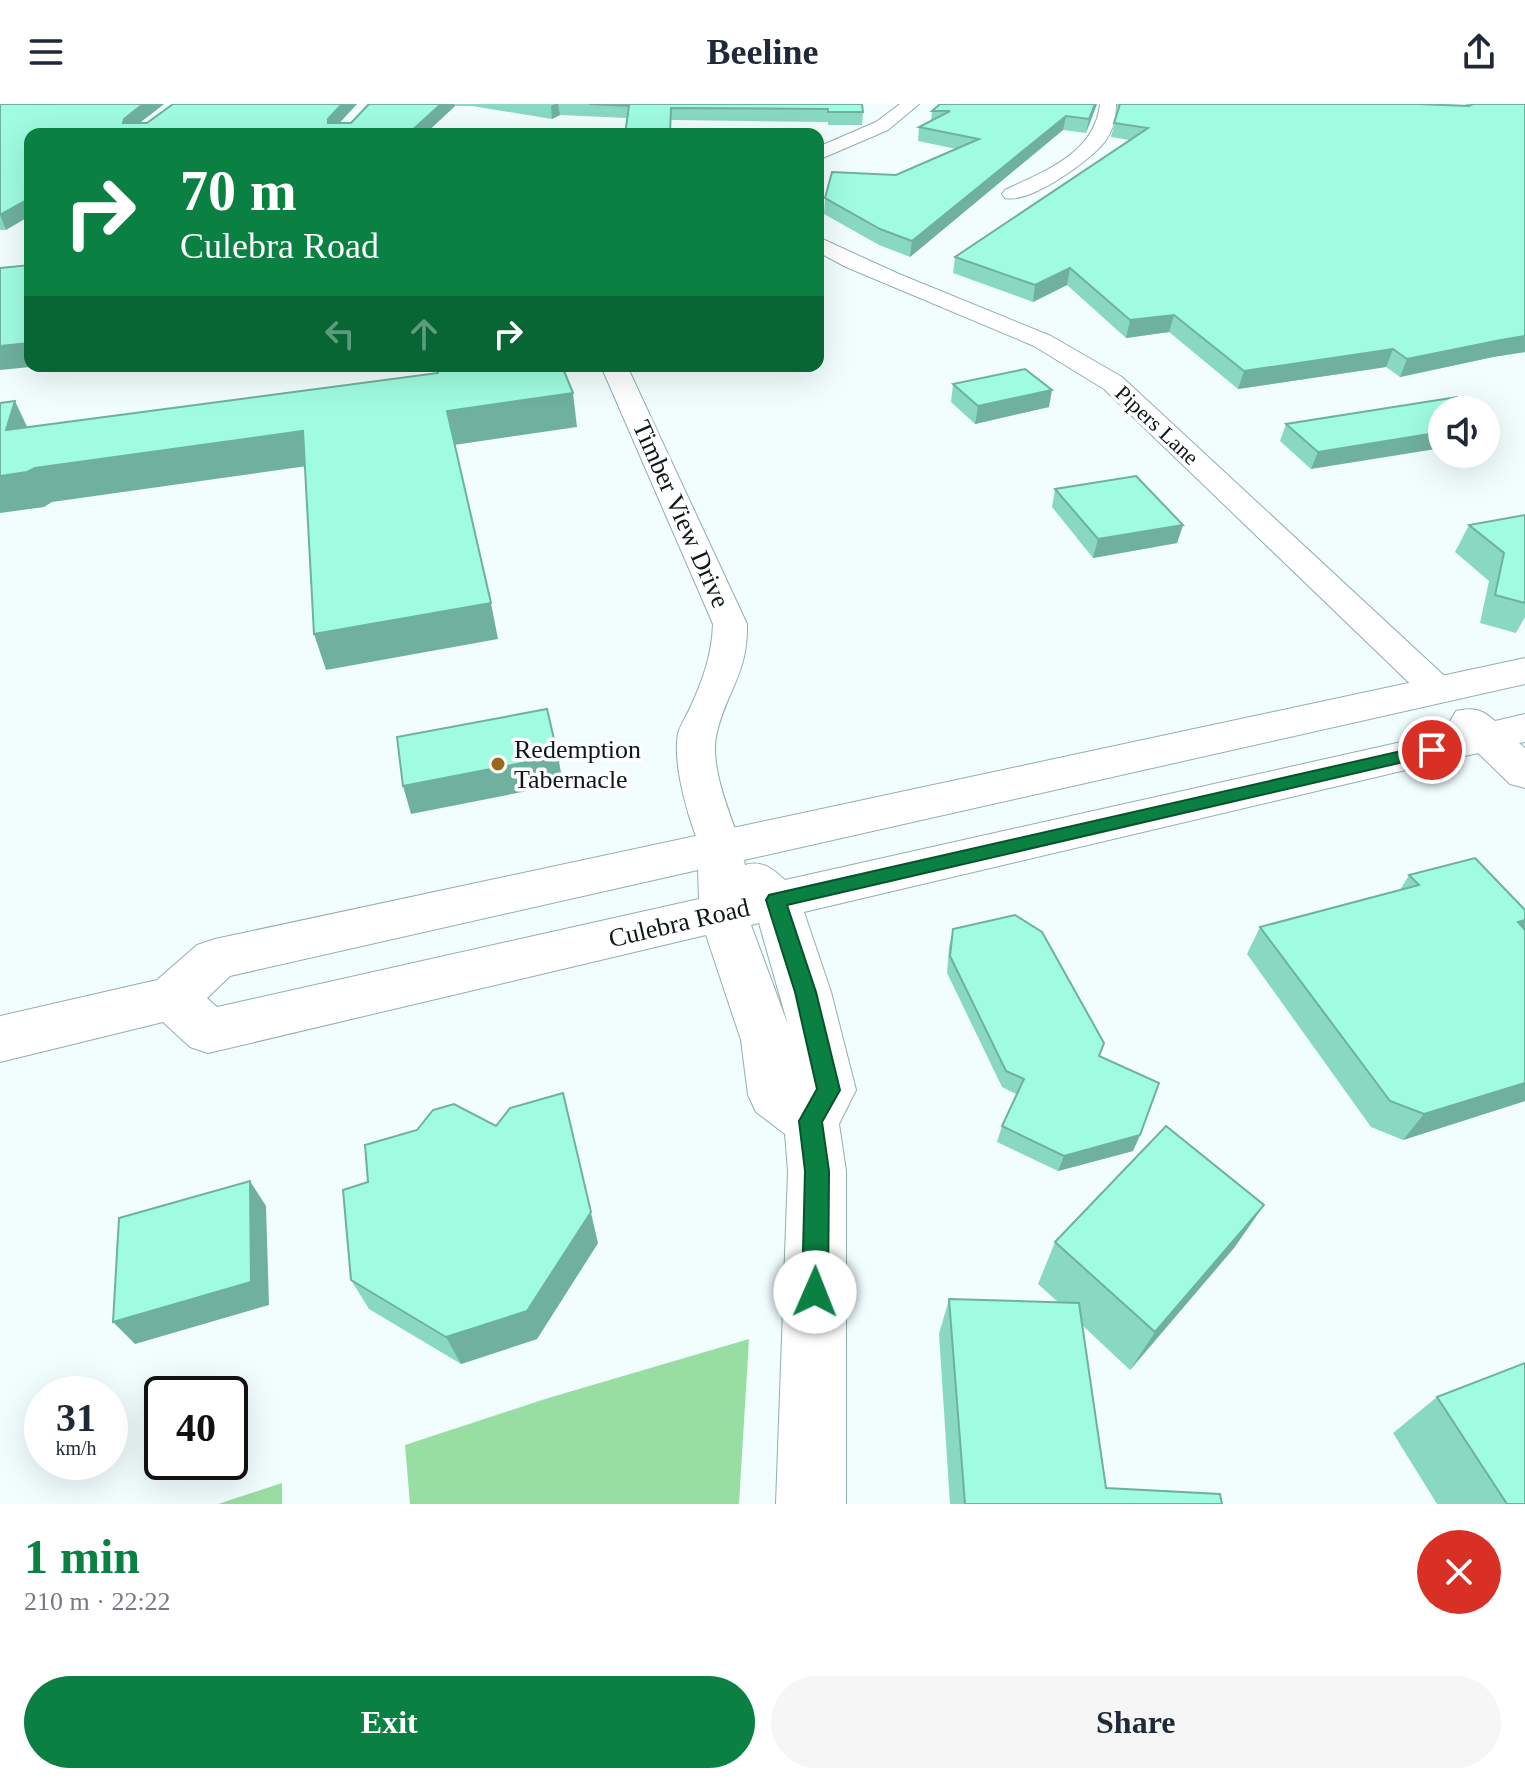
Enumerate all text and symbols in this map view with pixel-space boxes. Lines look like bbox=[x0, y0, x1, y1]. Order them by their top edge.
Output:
icon: menu bbox=[24, 30, 68, 74]
icon: share bbox=[1457, 30, 1501, 74]
text: Beeline bbox=[707, 32, 818, 72]
icon: right bbox=[48, 160, 152, 264]
text: 70 m bbox=[180, 160, 297, 222]
text: Culebra Road bbox=[180, 226, 379, 266]
icon: left bbox=[318, 312, 362, 356]
icon: ahead bbox=[402, 312, 446, 356]
icon: right bbox=[486, 312, 530, 356]
street label: Pipers Lane bbox=[1110, 380, 1204, 470]
map controls bbox=[1428, 396, 1500, 468]
button: sound bbox=[1428, 396, 1500, 468]
street label: Timber View Drive bbox=[627, 416, 735, 612]
pin bbox=[1398, 716, 1466, 784]
icon: arrive bbox=[1410, 728, 1454, 772]
place label: Redemption Tabernacle bbox=[514, 735, 641, 794]
marker: Redemption Tabernacle bbox=[489, 755, 507, 773]
street label: Culebra Road bbox=[606, 893, 752, 953]
position arrow bbox=[773, 1250, 857, 1334]
speed limit sign: 40 bbox=[144, 1376, 248, 1480]
text: 31 bbox=[56, 1395, 96, 1440]
text: km/h bbox=[55, 1437, 97, 1459]
text: 1 min bbox=[24, 1530, 140, 1583]
button: close bbox=[1417, 1530, 1501, 1614]
text: 210 m · 22:22 bbox=[24, 1587, 171, 1616]
button: Exit bbox=[24, 1676, 755, 1768]
button: Share bbox=[771, 1676, 1501, 1768]

